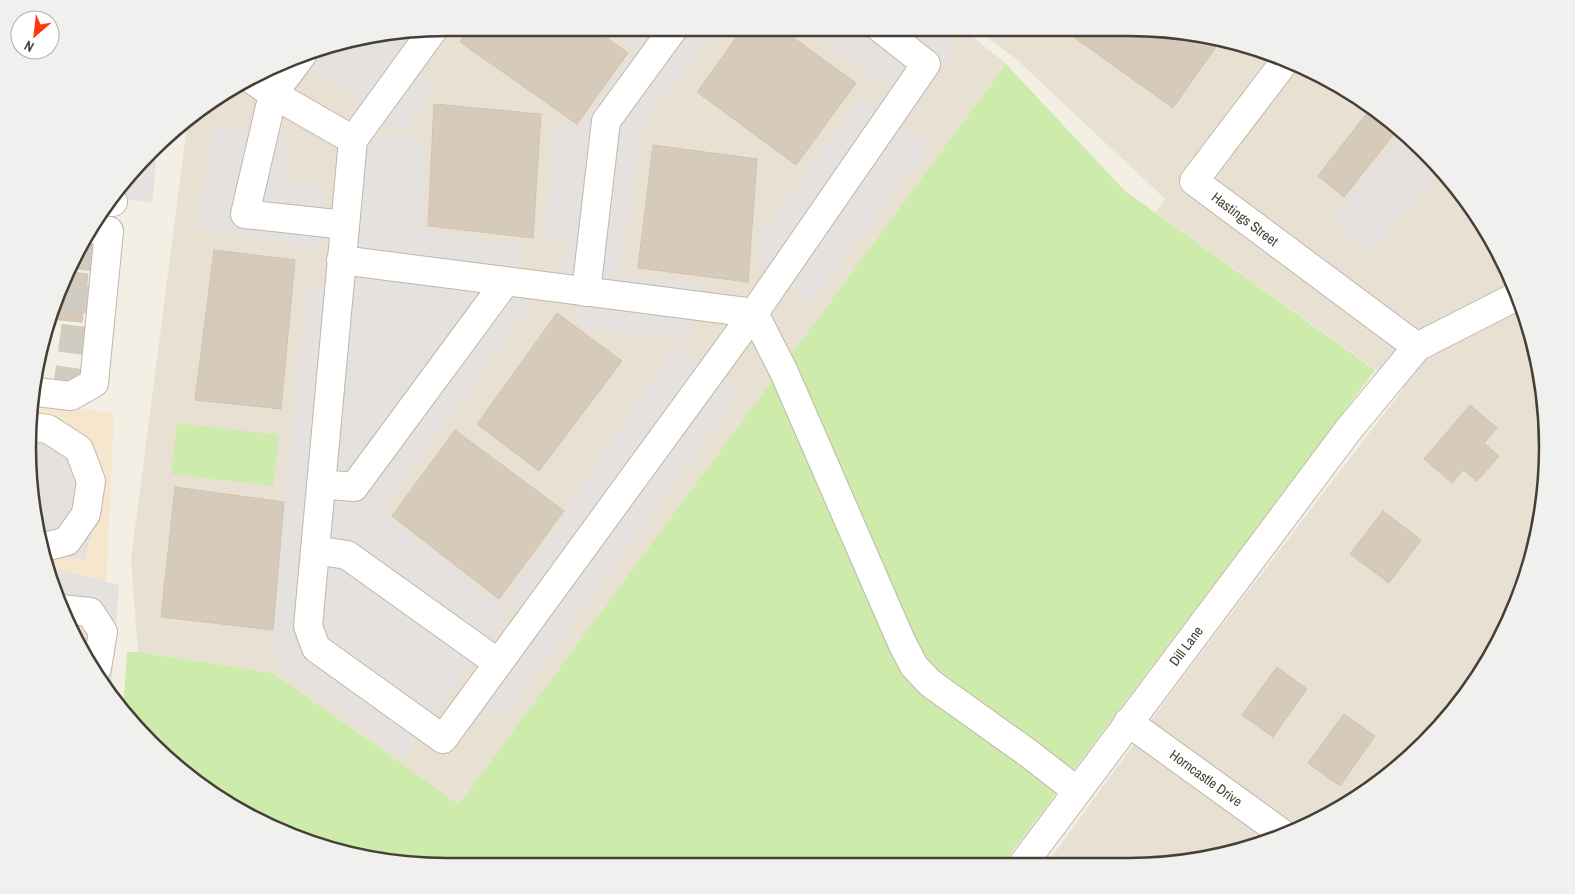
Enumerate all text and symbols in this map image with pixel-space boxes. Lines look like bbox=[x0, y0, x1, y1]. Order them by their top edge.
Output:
north arrow bbox=[10, 10, 60, 60]
text: N bbox=[21, 37, 37, 56]
street label: Hastings Street bbox=[1208, 188, 1282, 250]
street label: Dill Lane bbox=[1165, 622, 1207, 670]
street label: Horncastle Drive bbox=[1166, 746, 1246, 810]

